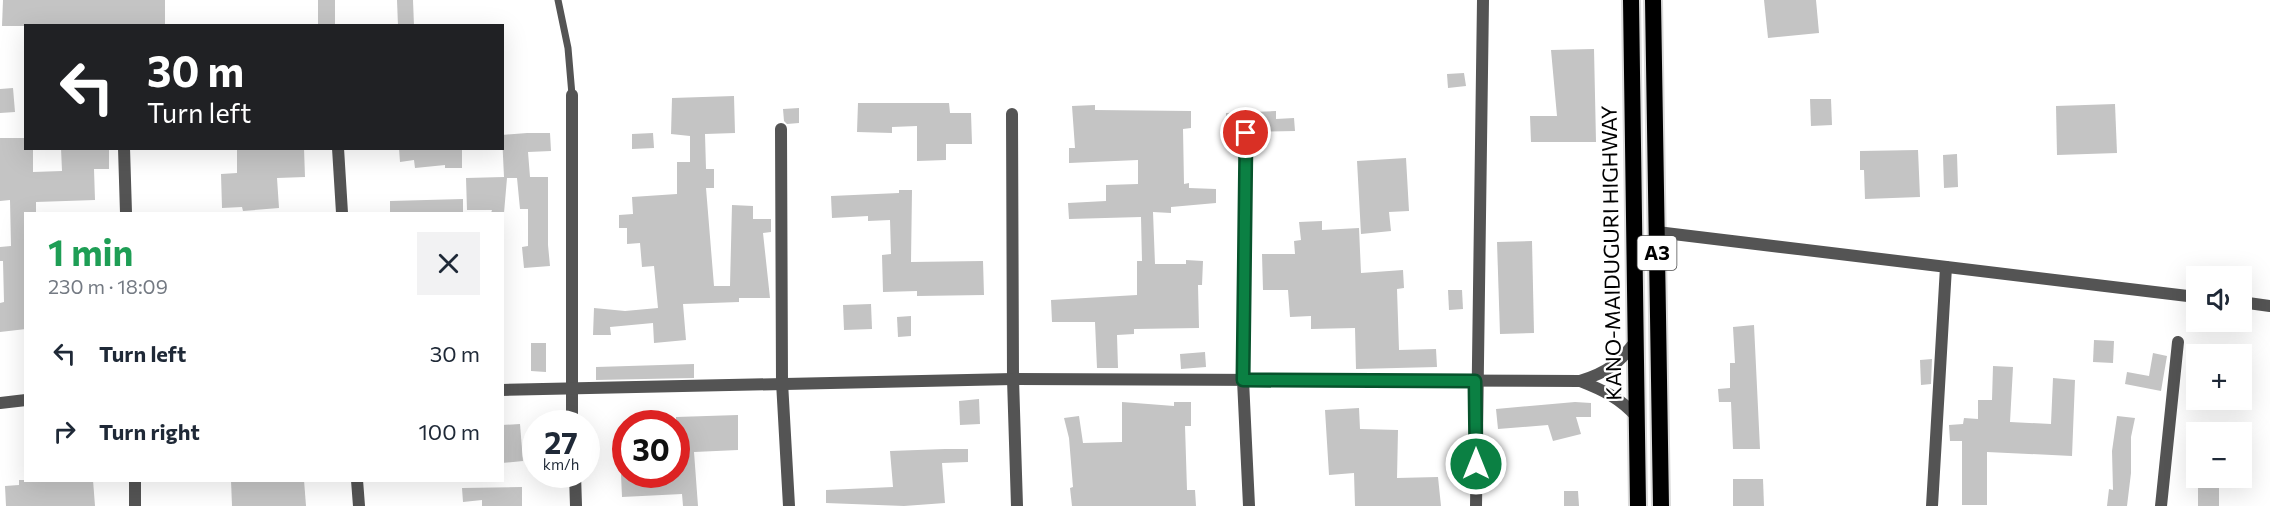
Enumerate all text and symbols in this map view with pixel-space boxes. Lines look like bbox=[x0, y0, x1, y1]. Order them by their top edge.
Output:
text: 30 m bbox=[147, 44, 244, 96]
icon: left bbox=[48, 48, 126, 126]
text: Turn left bbox=[147, 96, 251, 129]
street label: KANO-MAIDUGURI HIGHWAY bbox=[1595, 105, 1626, 401]
pin bbox=[1220, 107, 1271, 158]
icon: arrive bbox=[1229, 116, 1262, 149]
text: 1 min bbox=[48, 229, 133, 273]
button: close bbox=[417, 232, 480, 295]
road number: A3 bbox=[1638, 236, 1676, 270]
map controls bbox=[2186, 266, 2252, 488]
button: sound bbox=[2186, 266, 2252, 332]
text: 230 m · 18:09 bbox=[48, 274, 168, 298]
icon: left bbox=[48, 337, 81, 370]
text: Turn left bbox=[99, 340, 186, 367]
text: 30 m bbox=[430, 340, 480, 367]
button: + bbox=[2186, 344, 2252, 410]
speed limit sign: 30 bbox=[612, 410, 690, 488]
icon: right bbox=[48, 415, 81, 448]
text: Turn right bbox=[99, 418, 200, 445]
text: 100 m bbox=[418, 418, 480, 445]
button: − bbox=[2186, 422, 2252, 488]
text: 27 bbox=[544, 423, 578, 460]
position arrow bbox=[1444, 432, 1508, 496]
text: km/h bbox=[543, 455, 579, 473]

